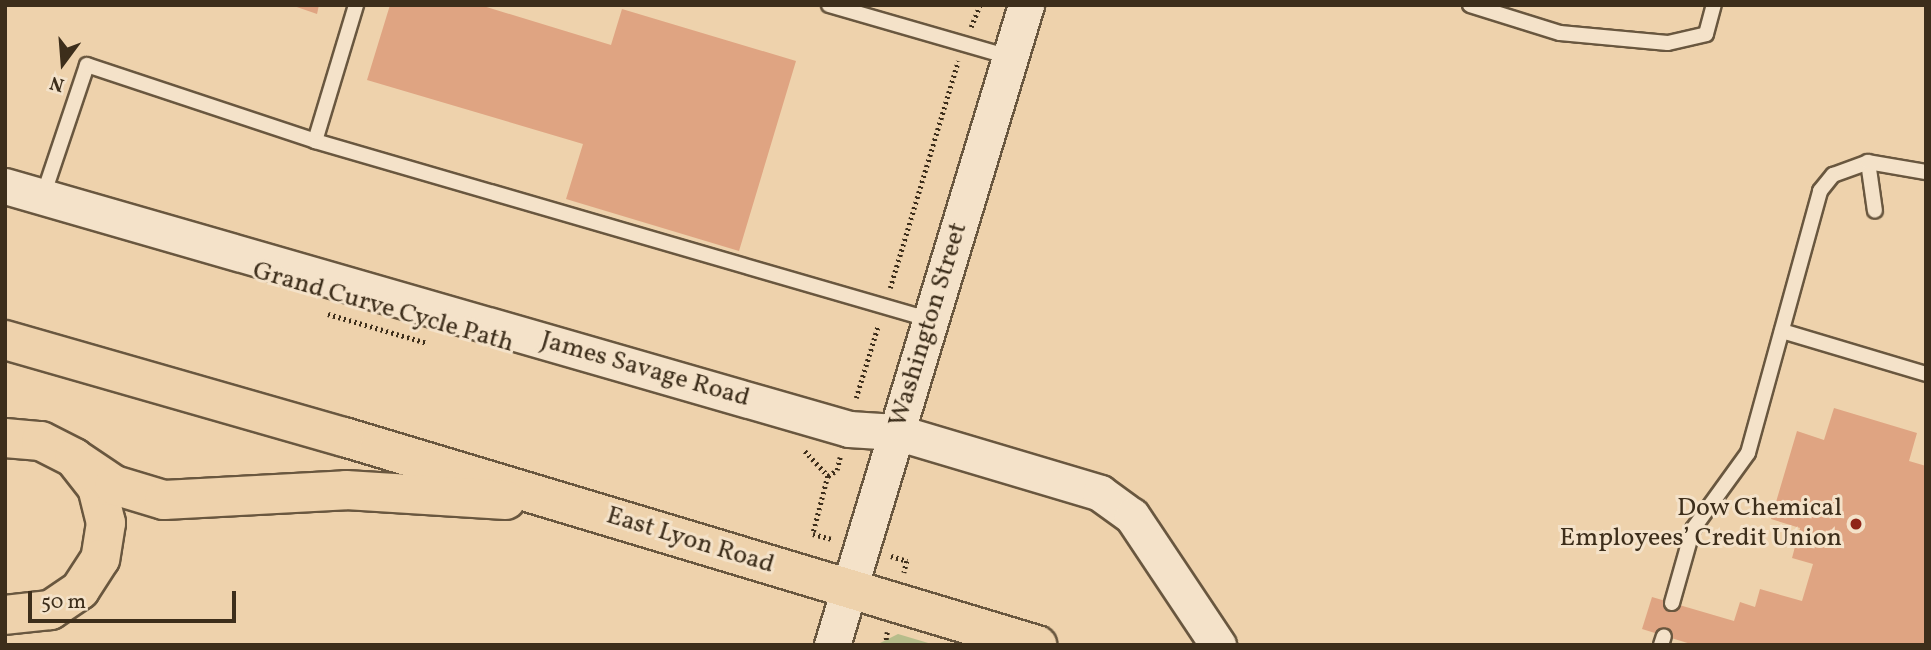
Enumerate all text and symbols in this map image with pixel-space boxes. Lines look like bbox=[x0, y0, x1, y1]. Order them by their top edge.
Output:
north arrow bbox=[28, 28, 98, 98]
text: N bbox=[47, 69, 67, 98]
street label: Washington Street bbox=[883, 219, 975, 431]
street label: Grand Curve Cycle Path bbox=[249, 256, 517, 360]
street label: James Savage Road bbox=[537, 325, 753, 415]
place label: Dow Chemical Employees’ Credit Union bbox=[1560, 493, 1842, 554]
street label: East Lyon Road bbox=[602, 501, 778, 581]
marker: Dow Chemical Employees’ Credit Union bbox=[1848, 516, 1864, 532]
scale bar bbox=[32, 576, 240, 620]
text: 50 m bbox=[41, 588, 86, 617]

